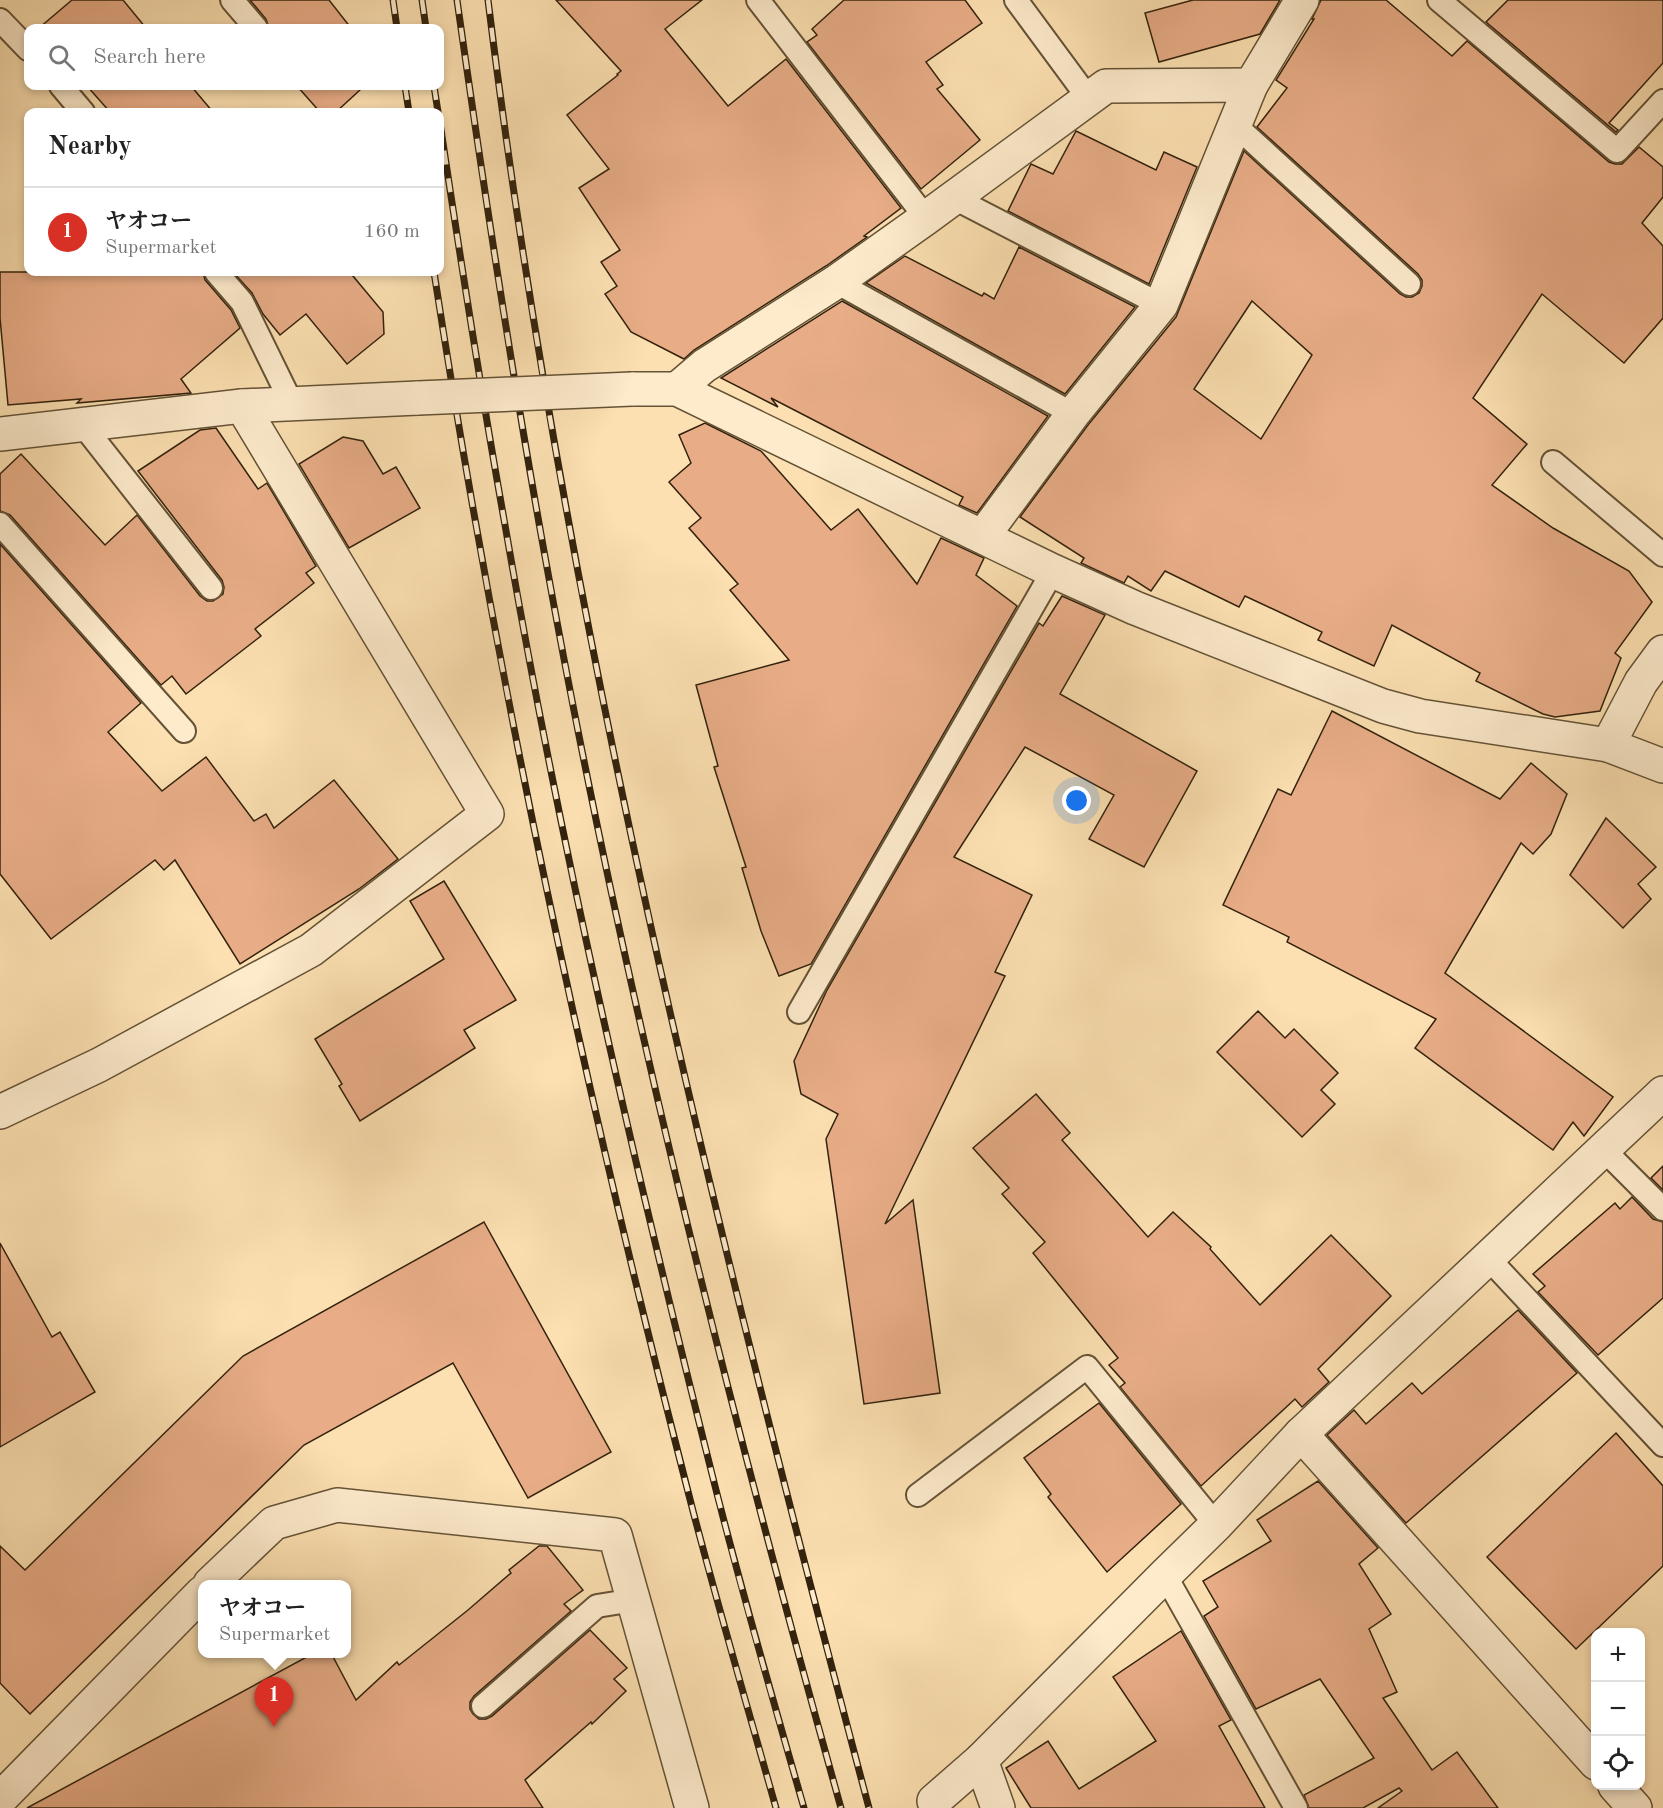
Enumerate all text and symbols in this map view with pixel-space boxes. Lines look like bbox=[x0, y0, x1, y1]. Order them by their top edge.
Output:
search box bbox=[24, 24, 444, 90]
icon: search bbox=[45, 41, 78, 74]
text: Search here bbox=[93, 46, 206, 68]
text: Nearby bbox=[48, 134, 132, 160]
text: ヤオコー bbox=[105, 211, 192, 233]
text: 1 bbox=[62, 222, 73, 242]
text: 160 m bbox=[364, 222, 420, 242]
text: Supermarket bbox=[105, 238, 216, 258]
your location bbox=[1062, 786, 1091, 815]
popup bbox=[198, 1580, 351, 1658]
text: ヤオコー bbox=[219, 1598, 306, 1620]
text: Supermarket bbox=[219, 1625, 330, 1645]
map controls bbox=[1591, 1628, 1645, 1790]
button: + bbox=[1591, 1628, 1645, 1682]
pin: 1 bbox=[254, 1678, 294, 1727]
button: − bbox=[1591, 1682, 1645, 1736]
button: locate bbox=[1591, 1736, 1645, 1790]

